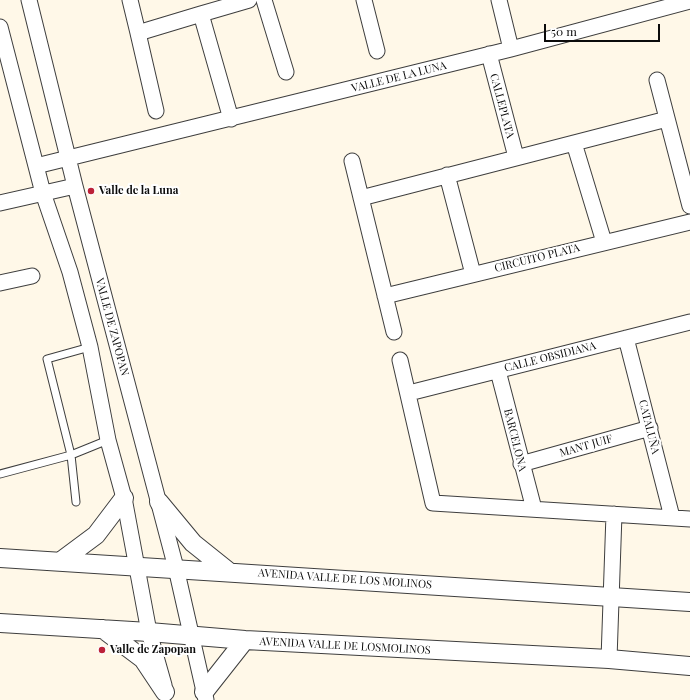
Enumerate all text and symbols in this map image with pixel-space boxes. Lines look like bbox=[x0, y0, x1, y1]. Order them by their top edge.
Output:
scale bar bbox=[546, 16, 662, 42]
text: 50 m bbox=[551, 23, 577, 39]
street label: VALLE DE LA LUNA bbox=[350, 59, 448, 95]
street label: CALLEPLATA bbox=[487, 72, 517, 140]
place label: Valle de la Luna bbox=[99, 184, 178, 198]
marker: Valle de la Luna bbox=[86, 186, 96, 196]
street label: CIRCUITO PLATA bbox=[493, 241, 581, 275]
street label: VALLE DE ZAPOPAN bbox=[93, 277, 131, 377]
street label: CALLE OBSIDIANA bbox=[503, 339, 597, 375]
street label: CATALUÑA bbox=[636, 398, 662, 456]
street label: BARCELONA bbox=[501, 407, 529, 473]
street label: MANT JUIF bbox=[558, 432, 614, 460]
street label: AVENIDA VALLE DE LOS MOLINOS bbox=[258, 566, 432, 592]
street label: AVENIDA VALLE DE LOSMOLINOS bbox=[259, 635, 431, 657]
place label: Valle de Zapopan bbox=[110, 643, 196, 657]
marker: Valle de Zapopan bbox=[97, 645, 107, 655]

